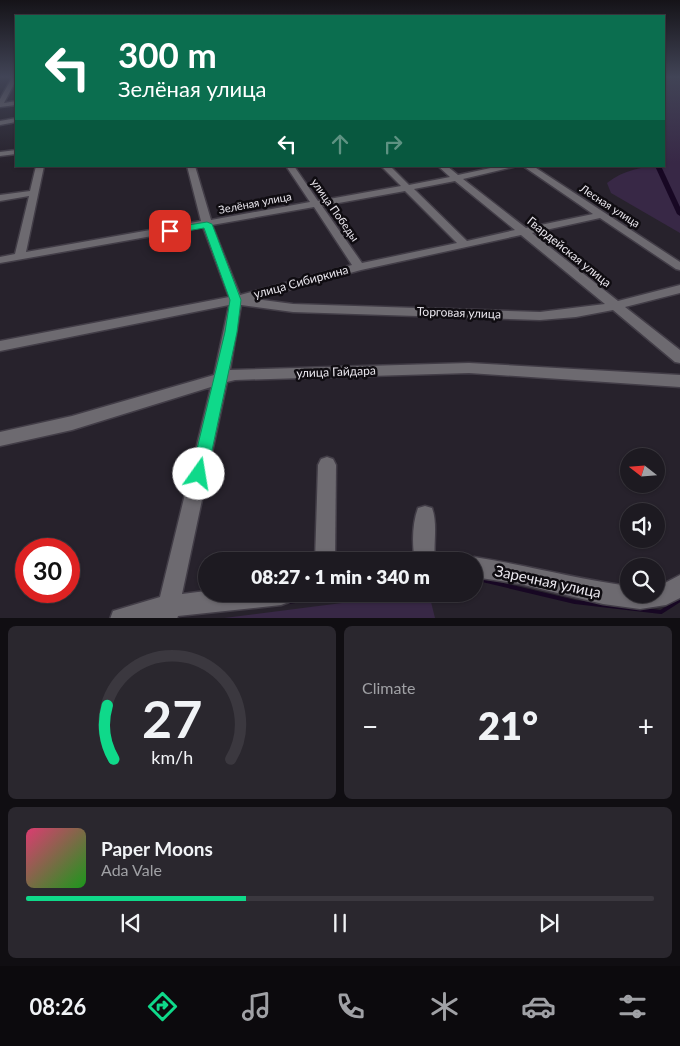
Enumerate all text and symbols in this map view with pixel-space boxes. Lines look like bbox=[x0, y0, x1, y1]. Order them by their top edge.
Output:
text: 300 m bbox=[118, 33, 217, 75]
icon: left bbox=[35, 35, 100, 100]
text: Зелёная улица bbox=[118, 75, 267, 102]
icon: left bbox=[273, 130, 301, 158]
icon: ahead bbox=[326, 130, 354, 158]
icon: right bbox=[379, 130, 407, 158]
street label: улица Победы bbox=[309, 176, 362, 244]
street label: Лесная улица bbox=[577, 181, 643, 230]
street label: Зелёная улица bbox=[217, 189, 293, 216]
pin bbox=[149, 210, 191, 252]
street label: Гвардейская улица bbox=[524, 213, 614, 290]
icon: arrive bbox=[156, 217, 184, 245]
street label: улица Сибиркина bbox=[252, 262, 350, 301]
street label: Торговая улица bbox=[417, 304, 501, 321]
street label: улица Гайдара bbox=[296, 363, 376, 380]
position arrow bbox=[172, 447, 224, 499]
north arrow bbox=[620, 448, 665, 492]
map controls bbox=[620, 448, 665, 603]
button: sound bbox=[620, 503, 665, 548]
speed limit sign: 30 bbox=[15, 538, 80, 603]
button: search bbox=[620, 558, 665, 603]
street label: Заречная улица bbox=[493, 561, 603, 601]
text: 08:27 · 1 min · 340 m bbox=[251, 565, 430, 588]
text: Climate bbox=[362, 678, 415, 697]
text: 27 bbox=[142, 687, 202, 749]
text: 21° bbox=[478, 702, 538, 748]
text: − bbox=[362, 709, 378, 743]
text: + bbox=[638, 709, 654, 743]
text: km/h bbox=[151, 746, 193, 768]
text: Paper Moons bbox=[101, 837, 213, 860]
text: Ada Vale bbox=[101, 860, 162, 879]
icon: previous bbox=[117, 909, 145, 937]
icon: pause bbox=[326, 909, 354, 937]
icon: next bbox=[535, 909, 563, 937]
icon: directions bbox=[145, 989, 180, 1024]
icon: music bbox=[239, 989, 274, 1024]
icon: phone bbox=[333, 989, 368, 1024]
icon: climate bbox=[427, 989, 462, 1024]
icon: car bbox=[521, 989, 556, 1024]
icon: filters bbox=[615, 989, 650, 1024]
text: 08:26 bbox=[30, 993, 86, 1020]

